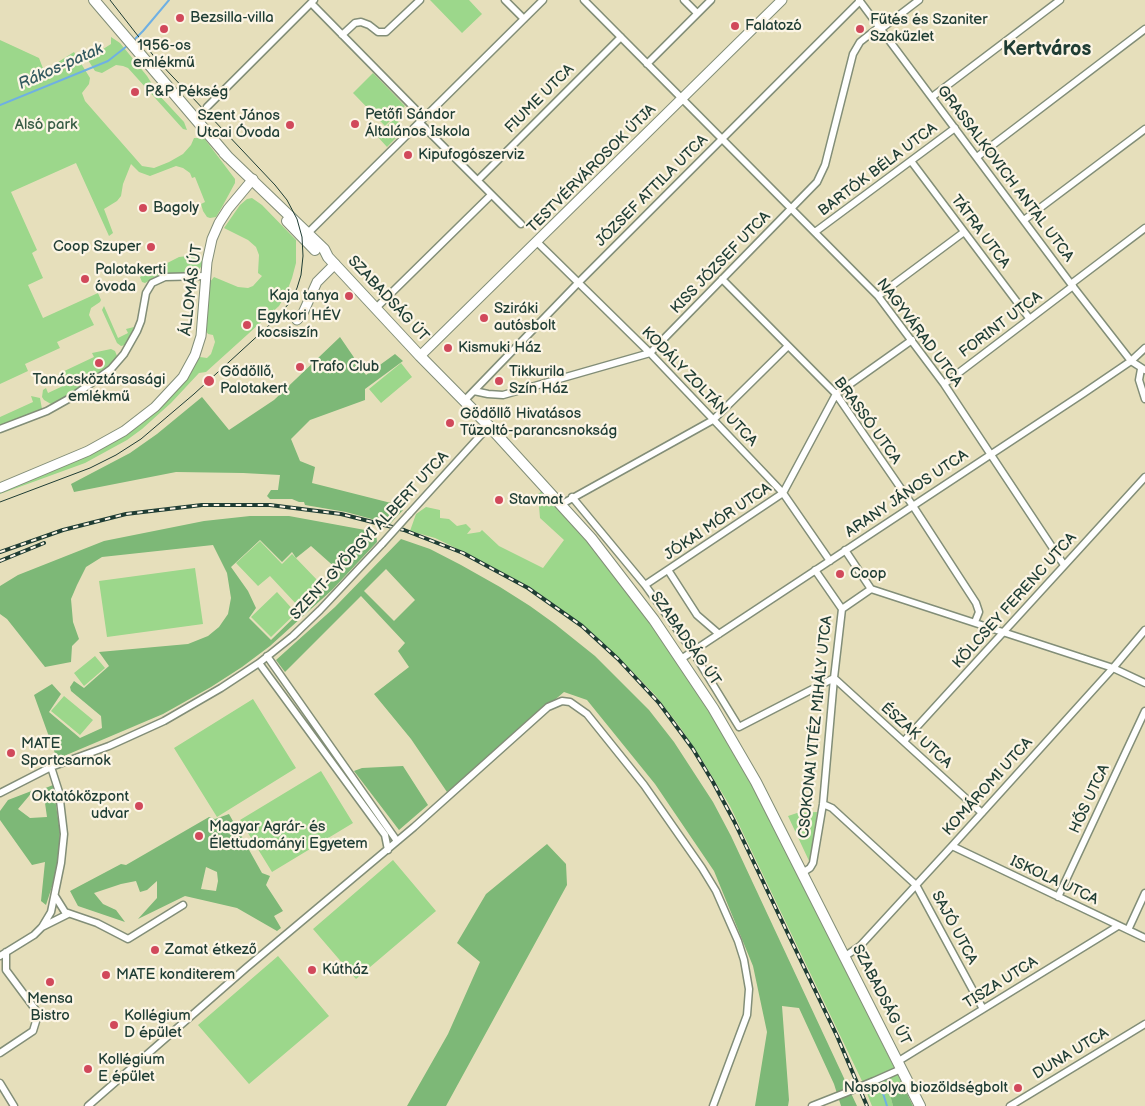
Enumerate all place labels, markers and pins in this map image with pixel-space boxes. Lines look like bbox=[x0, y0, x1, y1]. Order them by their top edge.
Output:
place label: Bezsilla-villa bbox=[190, 9, 274, 27]
place label: Fűtés és Szaniter Szaküzlet bbox=[870, 11, 988, 46]
marker: Bezsilla-villa bbox=[174, 12, 186, 24]
place label: Falatozó bbox=[745, 17, 802, 35]
marker: Falatozó bbox=[729, 20, 741, 32]
marker: 1956-os emlékmű bbox=[158, 23, 170, 35]
marker: Fűtés és Szaniter Szaküzlet bbox=[854, 23, 866, 35]
place label: 1956-os emlékmű bbox=[133, 37, 195, 72]
place label: P&P Pékség bbox=[145, 83, 228, 101]
marker: P&P Pékség bbox=[129, 86, 141, 98]
place label: Petőfi Sándor Általános Iskola bbox=[365, 106, 470, 141]
place label: Szent János Utcai Óvoda bbox=[197, 107, 280, 142]
marker: Petőfi Sándor Általános Iskola bbox=[349, 118, 361, 130]
marker: Szent János Utcai Óvoda bbox=[284, 119, 296, 131]
place label: Kipufogószerviz bbox=[418, 146, 524, 164]
marker: Kipufogószerviz bbox=[402, 149, 414, 161]
place label: Bagoly bbox=[153, 199, 199, 217]
marker: Bagoly bbox=[137, 202, 149, 214]
place label: Coop Szuper bbox=[53, 238, 141, 256]
marker: Coop Szuper bbox=[145, 241, 157, 253]
place label: Palotakerti óvoda bbox=[95, 261, 166, 296]
marker: Palotakerti óvoda bbox=[79, 273, 91, 285]
place label: Kaja tanya bbox=[269, 287, 339, 305]
marker: Kaja tanya bbox=[343, 290, 355, 302]
place label: Sziráki autósbolt bbox=[494, 300, 556, 335]
place label: Egykori HÉV kocsiszín bbox=[257, 307, 341, 342]
marker: Sziráki autósbolt bbox=[478, 312, 490, 324]
marker: Egykori HÉV kocsiszín bbox=[241, 319, 253, 331]
place label: Kismuki Ház bbox=[458, 339, 541, 357]
marker: Kismuki Ház bbox=[442, 342, 454, 354]
marker: Tanácsköztársasági emlékmű bbox=[93, 357, 105, 369]
place label: Trafo Club bbox=[310, 358, 379, 376]
marker: Trafo Club bbox=[294, 361, 306, 373]
place label: Gödöllő, Palotakert bbox=[220, 363, 288, 398]
place label: Tikkurila Szín Ház bbox=[509, 363, 568, 398]
place label: Tanácsköztársasági emlékmű bbox=[33, 371, 165, 406]
marker: Gödöllő, Palotakert bbox=[202, 374, 216, 388]
marker: Tikkurila Szín Ház bbox=[493, 375, 505, 387]
place label: Gödöllő Hivatásos Tűzoltó-parancsnokság bbox=[460, 405, 617, 440]
marker: Gödöllő Hivatásos Tűzoltó-parancsnokság bbox=[444, 417, 456, 429]
place label: Stavmat bbox=[509, 491, 563, 509]
marker: Stavmat bbox=[493, 494, 505, 506]
place label: Coop bbox=[850, 565, 886, 583]
marker: Coop bbox=[834, 568, 846, 580]
place label: MATE Sportcsarnok bbox=[21, 735, 111, 770]
marker: MATE Sportcsarnok bbox=[5, 747, 17, 759]
place label: Oktatóközpont udvar bbox=[32, 788, 129, 823]
marker: Oktatóközpont udvar bbox=[133, 800, 145, 812]
place label: Magyar Agrár- és Élettudományi Egyetem bbox=[209, 818, 368, 853]
marker: Magyar Agrár- és Élettudományi Egyetem bbox=[193, 830, 205, 842]
place label: Zamat étkező bbox=[165, 941, 257, 959]
marker: Zamat étkező bbox=[149, 944, 161, 956]
place label: Kútház bbox=[322, 961, 368, 979]
marker: Kútház bbox=[306, 964, 318, 976]
place label: MATE konditerem bbox=[116, 966, 235, 984]
marker: MATE konditerem bbox=[100, 969, 112, 981]
marker: Mensa Bistro bbox=[44, 976, 56, 988]
place label: Mensa Bistro bbox=[27, 990, 73, 1025]
place label: Kollégium D épület bbox=[124, 1007, 191, 1042]
marker: Kollégium D épület bbox=[108, 1019, 120, 1031]
place label: Kollégium E épület bbox=[98, 1051, 165, 1086]
marker: Kollégium E épület bbox=[82, 1063, 94, 1075]
place label: Naspolya biozöldségbolt bbox=[844, 1079, 1008, 1097]
marker: Naspolya biozöldségbolt bbox=[1012, 1082, 1024, 1094]

